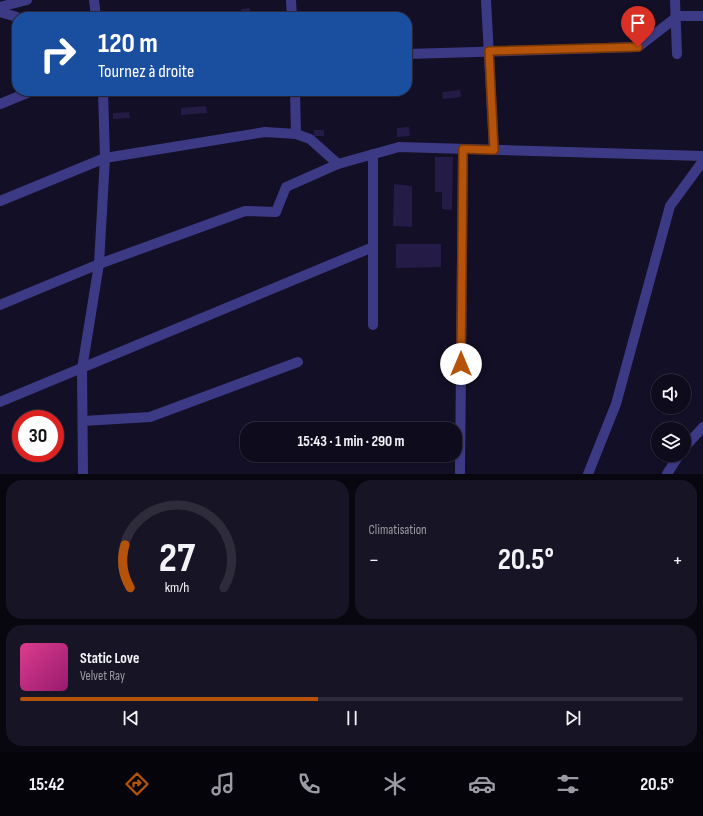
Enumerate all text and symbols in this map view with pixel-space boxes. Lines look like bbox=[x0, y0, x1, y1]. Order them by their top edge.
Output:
pin bbox=[621, 6, 655, 47]
icon: arrive bbox=[627, 12, 649, 34]
text: 120 m bbox=[98, 27, 158, 60]
icon: right bbox=[32, 28, 84, 80]
text: Tournez à droite bbox=[98, 61, 194, 82]
position arrow bbox=[440, 343, 482, 385]
map controls bbox=[651, 374, 691, 462]
button: sound bbox=[651, 374, 691, 414]
speed limit sign: 30 bbox=[12, 410, 64, 462]
button: layers bbox=[651, 422, 691, 462]
text: 15:43 · 1 min · 290 m bbox=[297, 432, 405, 451]
text: Climatisation bbox=[369, 522, 427, 538]
text: 27 bbox=[159, 533, 196, 582]
text: 20.5° bbox=[498, 542, 554, 578]
text: − bbox=[369, 547, 379, 574]
text: + bbox=[672, 547, 683, 574]
text: km/h bbox=[165, 578, 190, 595]
text: Static Love bbox=[80, 649, 139, 668]
text: Velvet Ray bbox=[80, 668, 125, 684]
icon: previous bbox=[120, 707, 142, 729]
icon: pause bbox=[341, 707, 363, 729]
icon: next bbox=[562, 707, 584, 729]
icon: directions bbox=[123, 770, 151, 798]
icon: music bbox=[209, 770, 237, 798]
icon: phone bbox=[295, 770, 323, 798]
icon: climate bbox=[381, 770, 409, 798]
icon: car bbox=[468, 770, 496, 798]
icon: filters bbox=[554, 770, 582, 798]
text: 15:42 bbox=[29, 774, 64, 795]
text: 20.5° bbox=[640, 774, 674, 795]

